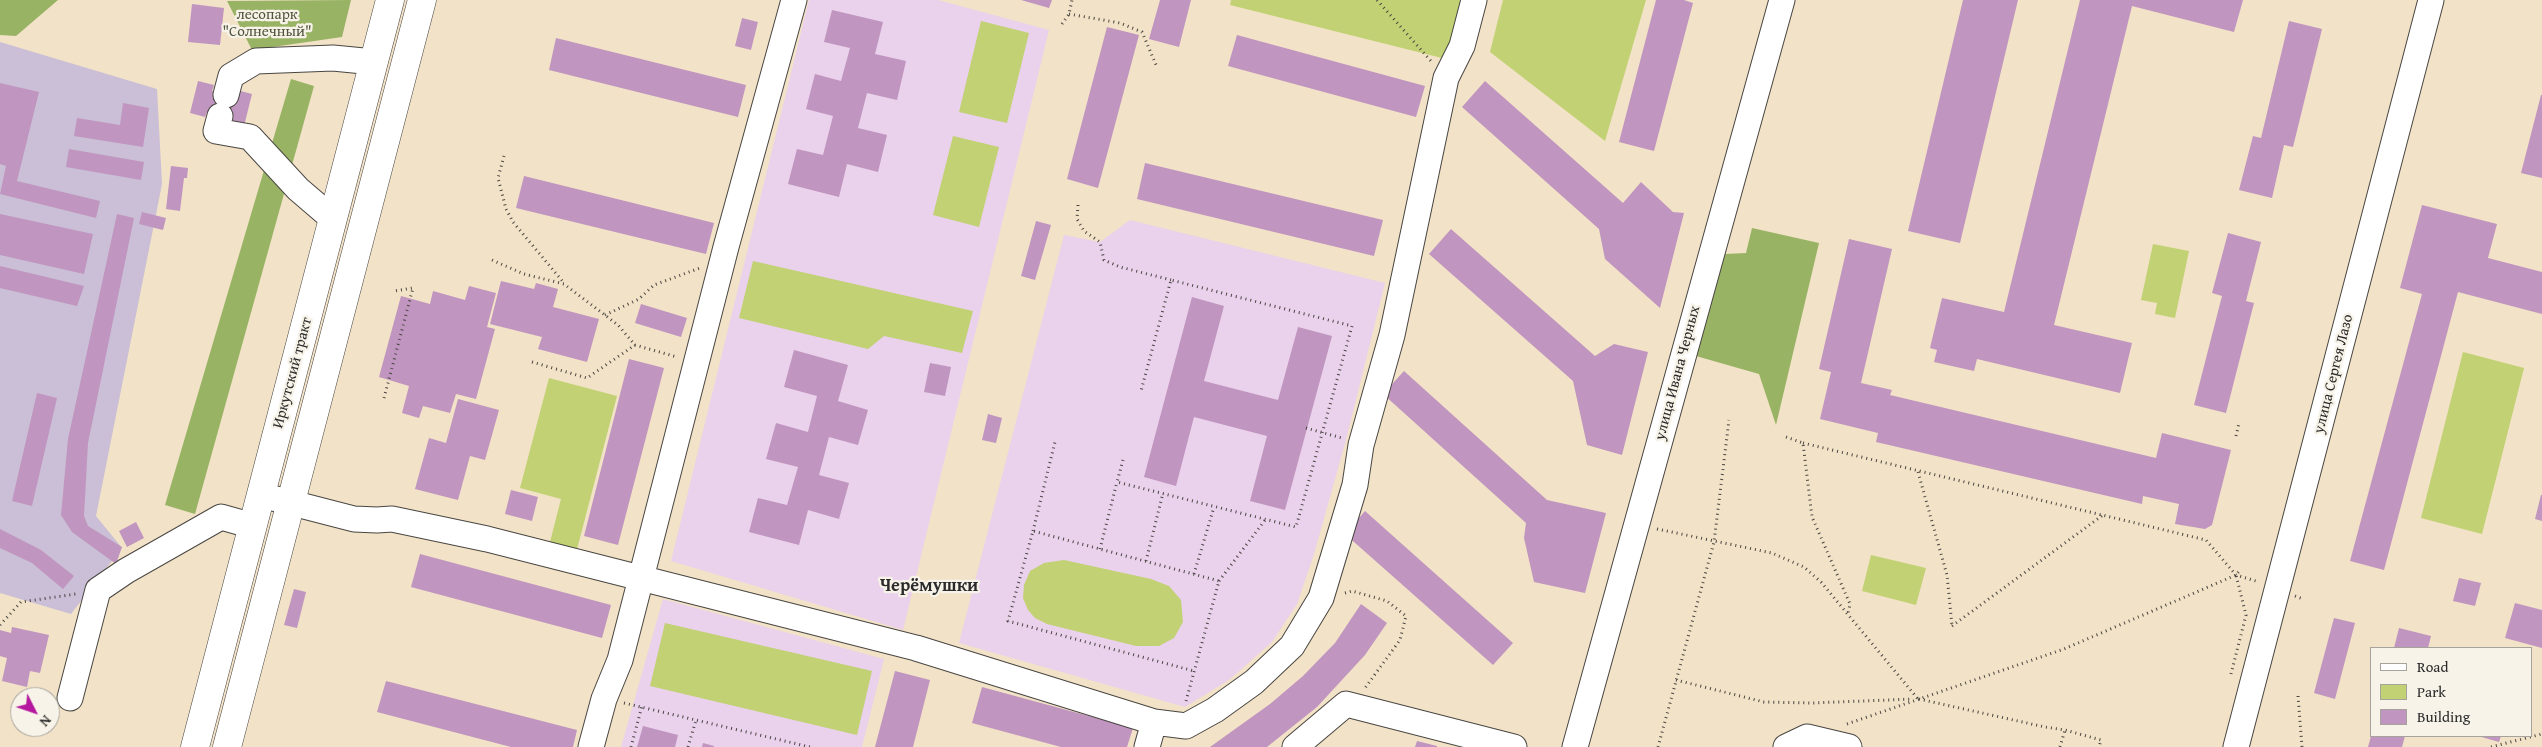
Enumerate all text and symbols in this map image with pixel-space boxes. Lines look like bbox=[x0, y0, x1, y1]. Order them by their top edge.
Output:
park label: лесопарк "Солнечный" bbox=[222, 6, 312, 41]
street label: улица Ивана Черных bbox=[1651, 304, 1705, 442]
street label: улица Сергея Лазо bbox=[2310, 313, 2358, 435]
street label: Иркутский тракт bbox=[270, 316, 316, 430]
district label: Черёмушки bbox=[880, 575, 978, 597]
legend bbox=[2370, 647, 2532, 737]
text: Road bbox=[2417, 656, 2448, 677]
text: Park bbox=[2417, 681, 2446, 702]
north arrow bbox=[10, 687, 60, 737]
text: Building bbox=[2417, 706, 2470, 727]
text: N bbox=[35, 711, 56, 731]

